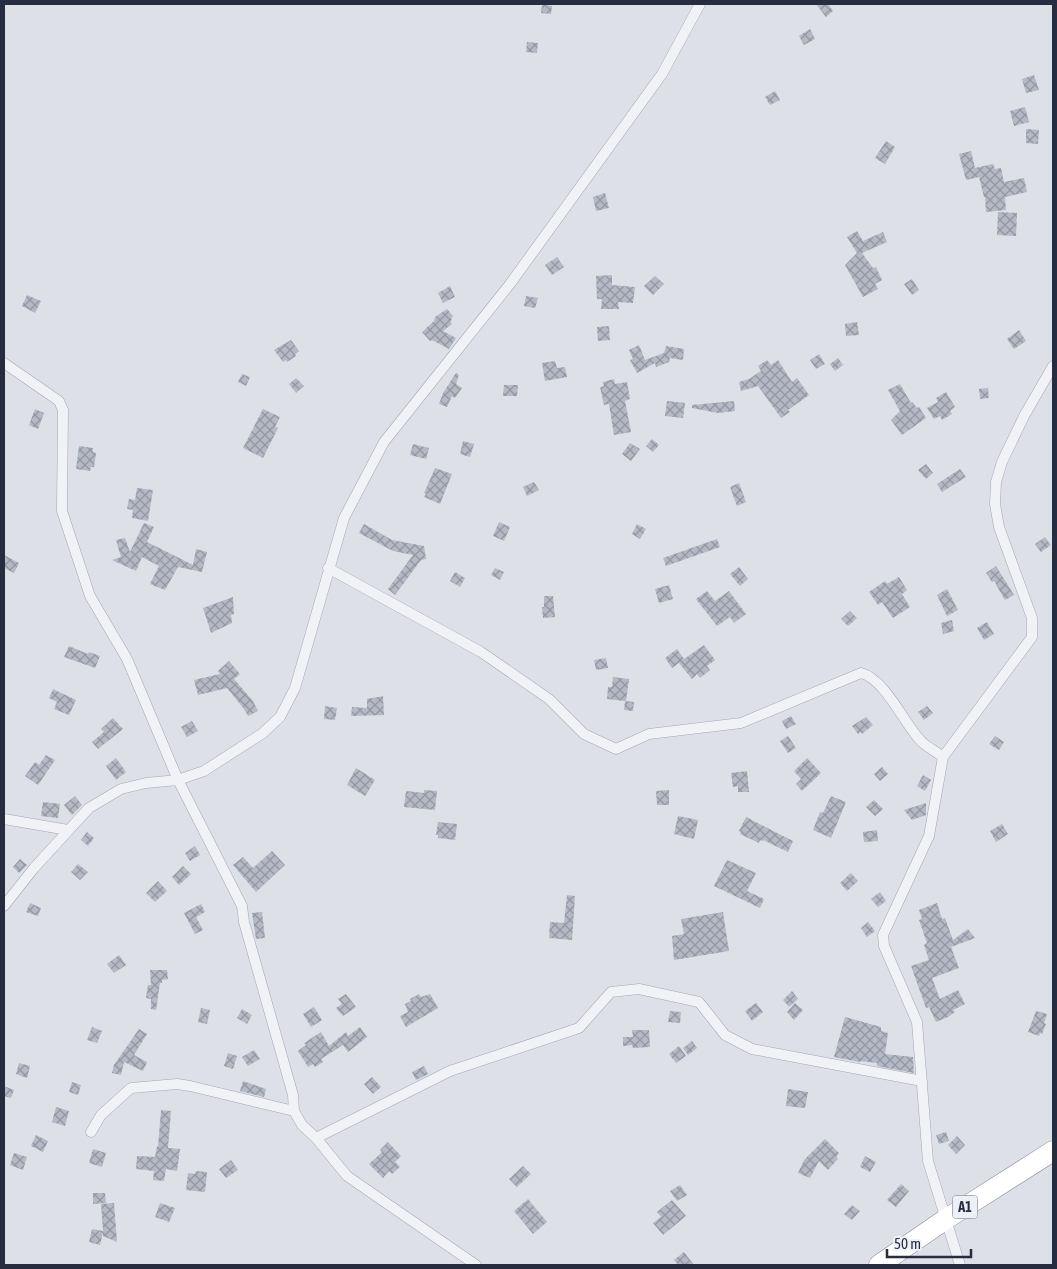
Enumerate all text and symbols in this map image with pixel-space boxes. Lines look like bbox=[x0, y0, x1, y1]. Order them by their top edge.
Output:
road number: A1 bbox=[952, 1196, 978, 1218]
scale bar bbox=[887, 1226, 971, 1258]
text: 50 m bbox=[894, 1235, 921, 1252]

